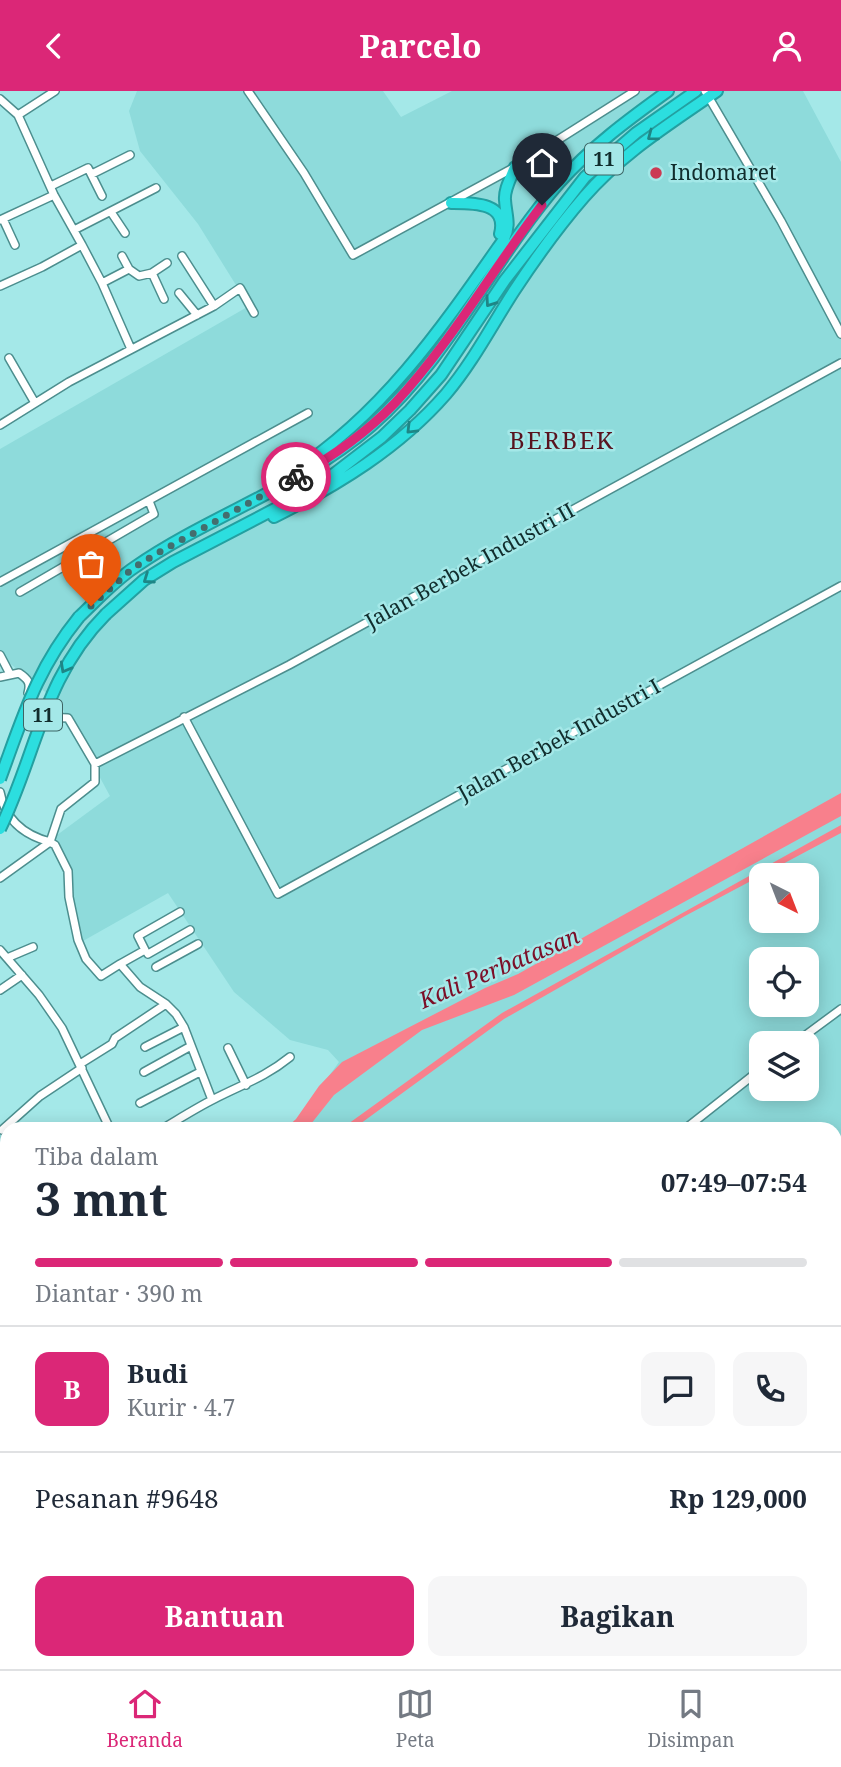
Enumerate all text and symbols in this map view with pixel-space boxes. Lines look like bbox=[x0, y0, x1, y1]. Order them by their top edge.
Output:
text: Parcelo bbox=[359, 24, 482, 67]
icon: back bbox=[35, 27, 73, 65]
icon: person bbox=[768, 27, 806, 65]
one-way arrow bbox=[647, 127, 659, 140]
pin bbox=[512, 133, 572, 205]
road number: 11 bbox=[585, 143, 623, 174]
icon: home bbox=[523, 144, 561, 182]
place label: Indomaret bbox=[670, 158, 776, 186]
marker: Indomaret bbox=[648, 165, 664, 181]
one-way arrow bbox=[486, 294, 498, 307]
one-way arrow bbox=[407, 420, 420, 433]
district label: BERBEK bbox=[509, 423, 615, 456]
courier bbox=[261, 442, 331, 512]
icon: bike bbox=[277, 458, 315, 496]
street label: Jalan Berbek Industri II bbox=[359, 496, 579, 635]
pin bbox=[61, 534, 121, 606]
icon: bag bbox=[72, 545, 110, 583]
one-way arrow bbox=[143, 570, 156, 583]
one-way arrow bbox=[60, 660, 73, 673]
street label: Jalan Berbek Industri I bbox=[451, 672, 665, 807]
road number: 11 bbox=[24, 699, 62, 730]
north arrow bbox=[749, 863, 819, 933]
map controls bbox=[749, 863, 819, 1101]
water label: Kali Perbatasan bbox=[412, 919, 584, 1016]
button: locate bbox=[749, 947, 819, 1017]
button: layers bbox=[749, 1031, 819, 1101]
text: Tiba dalam bbox=[35, 1140, 158, 1172]
text: 07:49–07:54 bbox=[661, 1164, 807, 1200]
text: 3 mnt bbox=[35, 1167, 168, 1229]
text: Diantar · 390 m bbox=[35, 1277, 203, 1309]
button: chat bbox=[641, 1352, 715, 1426]
button: phone bbox=[733, 1352, 807, 1426]
text: Budi bbox=[127, 1355, 188, 1391]
text: B bbox=[63, 1371, 81, 1407]
text: Kurir · 4.7 bbox=[127, 1391, 235, 1423]
text: Pesanan #9648 bbox=[35, 1480, 219, 1516]
text: Rp 129,000 bbox=[669, 1480, 807, 1516]
button: Bantuan bbox=[35, 1576, 414, 1656]
button: Bagikan bbox=[428, 1576, 807, 1656]
tab: Beranda bbox=[106, 1685, 183, 1753]
tab: Peta bbox=[396, 1685, 435, 1753]
tab: Disimpan bbox=[647, 1685, 735, 1753]

